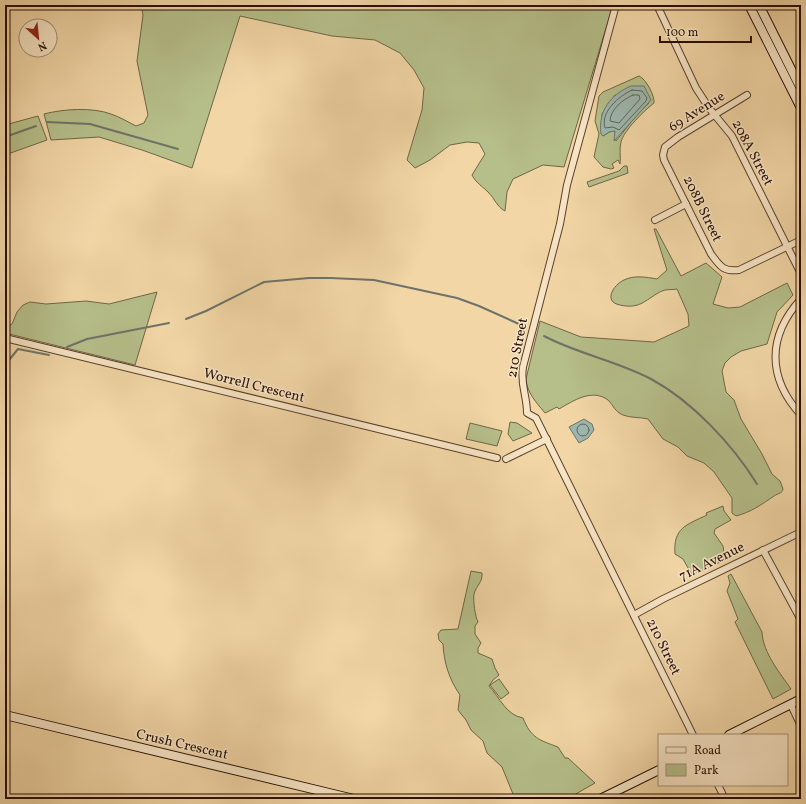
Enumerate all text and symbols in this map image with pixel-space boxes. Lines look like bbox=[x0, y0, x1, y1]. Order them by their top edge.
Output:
north arrow bbox=[18, 18, 58, 58]
scale bar bbox=[660, 18, 751, 44]
text: 100 m bbox=[666, 25, 699, 41]
text: N bbox=[35, 37, 49, 54]
street label: 69 Avenue bbox=[665, 87, 729, 137]
street label: 208A Street bbox=[727, 117, 777, 189]
street label: 208B Street bbox=[678, 173, 726, 245]
street label: 210 Street bbox=[503, 316, 533, 380]
street label: Worrell Crescent bbox=[201, 364, 307, 408]
street label: 71A Avenue bbox=[676, 538, 748, 586]
street label: 210 Street bbox=[641, 615, 685, 679]
street label: Crush Crescent bbox=[134, 725, 230, 765]
legend bbox=[658, 734, 788, 786]
text: Road bbox=[694, 743, 721, 759]
text: Park bbox=[694, 763, 719, 779]

